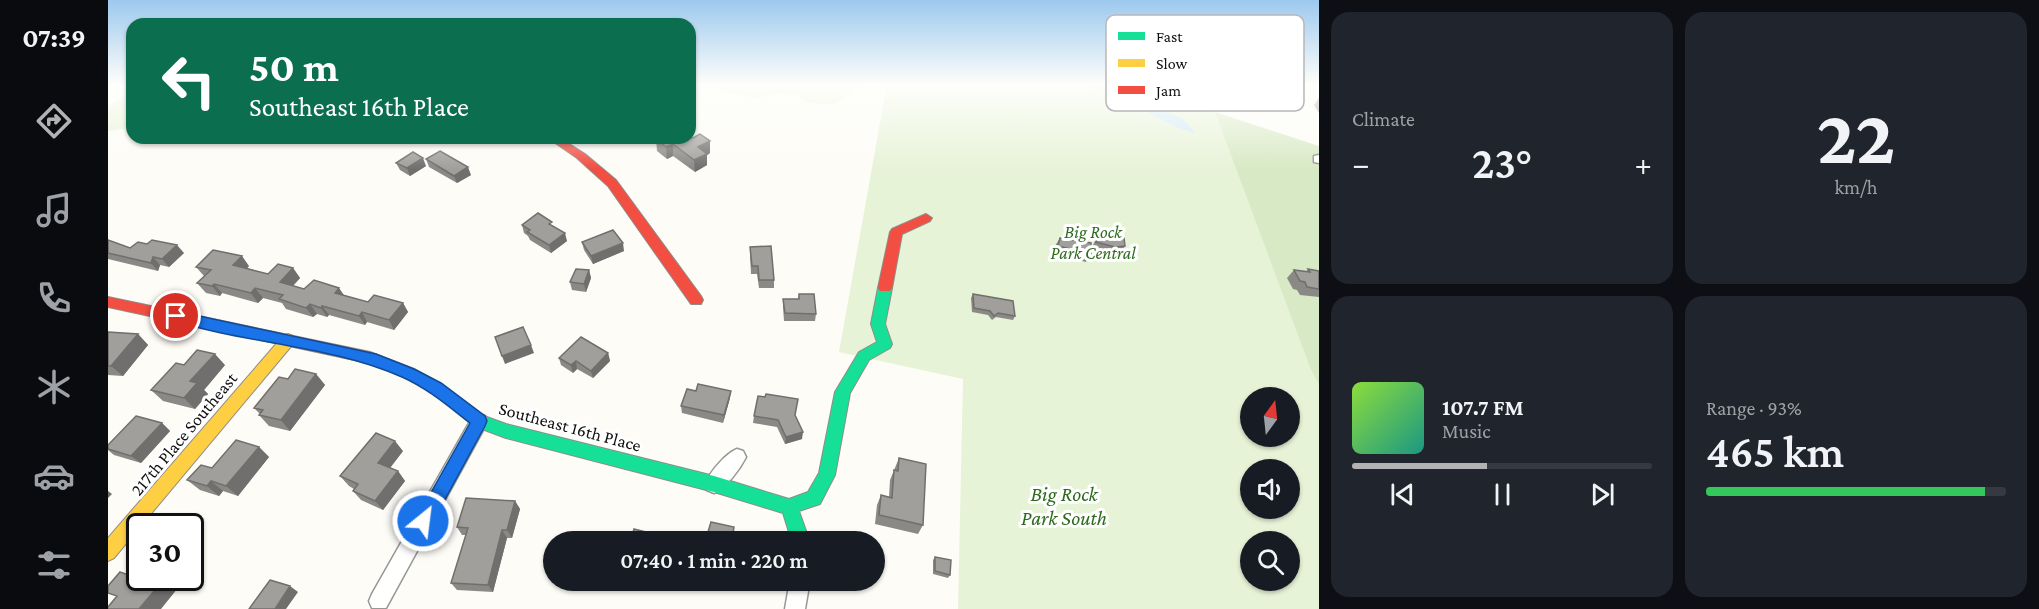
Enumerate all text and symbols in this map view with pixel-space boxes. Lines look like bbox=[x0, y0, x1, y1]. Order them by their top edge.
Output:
legend bbox=[1106, 15, 1304, 111]
text: 07:39 bbox=[22, 23, 86, 53]
text: Fast bbox=[1156, 28, 1183, 45]
icon: left bbox=[150, 42, 228, 120]
text: 50 m bbox=[249, 43, 339, 90]
text: Slow bbox=[1156, 55, 1188, 72]
text: Jam bbox=[1154, 82, 1181, 100]
text: Southeast 16th Place bbox=[249, 92, 469, 122]
text: 22 bbox=[1817, 93, 1895, 180]
icon: directions bbox=[33, 100, 75, 142]
text: Climate bbox=[1352, 108, 1415, 130]
text: 23° bbox=[1472, 138, 1532, 188]
text: − bbox=[1352, 145, 1369, 182]
text: + bbox=[1635, 145, 1652, 182]
text: km/h bbox=[1834, 176, 1878, 198]
icon: music bbox=[33, 189, 75, 231]
park label: Big Rock Park Central bbox=[1050, 222, 1136, 263]
icon: phone bbox=[33, 277, 75, 319]
pin bbox=[150, 290, 201, 341]
icon: arrive bbox=[159, 299, 192, 332]
icon: climate bbox=[33, 366, 75, 408]
street label: 217th Place Southeast bbox=[127, 368, 242, 500]
north arrow bbox=[1240, 387, 1300, 447]
map controls bbox=[1240, 387, 1300, 591]
text: 107.7 FM bbox=[1442, 395, 1524, 420]
text: Range · 93% bbox=[1706, 397, 1802, 419]
street label: Southeast 16th Place bbox=[497, 398, 643, 456]
text: Music bbox=[1442, 420, 1491, 442]
text: 465 km bbox=[1706, 427, 1844, 477]
icon: car bbox=[33, 455, 75, 497]
button: sound bbox=[1240, 459, 1300, 519]
icon: previous bbox=[1386, 478, 1419, 511]
icon: pause bbox=[1486, 478, 1519, 511]
icon: next bbox=[1586, 478, 1619, 511]
park label: Big Rock Park South bbox=[1021, 482, 1107, 530]
position arrow bbox=[391, 489, 455, 553]
speed limit sign: 30 bbox=[126, 513, 204, 591]
button: search bbox=[1240, 531, 1300, 591]
icon: filters bbox=[33, 544, 75, 586]
text: 07:40 · 1 min · 220 m bbox=[620, 548, 808, 573]

